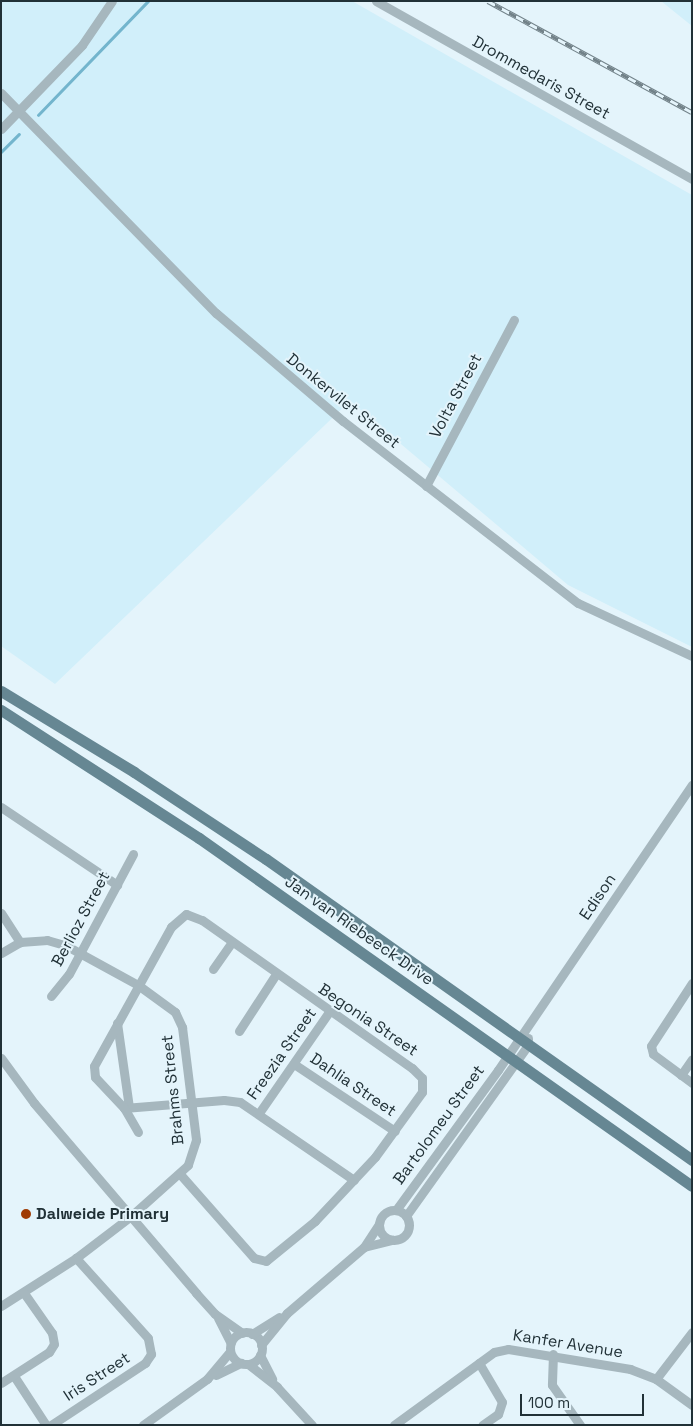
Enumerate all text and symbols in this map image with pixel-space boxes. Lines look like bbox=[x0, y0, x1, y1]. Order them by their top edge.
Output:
street label: Drommedaris Street bbox=[469, 32, 613, 124]
street label: Donkervilet Street bbox=[283, 349, 403, 453]
street label: Volta Street bbox=[426, 351, 486, 441]
street label: Berlioz Street bbox=[48, 868, 114, 970]
street label: Edison bbox=[576, 870, 620, 924]
street label: Jan van Riebeeck Drive bbox=[281, 872, 437, 990]
street label: Begonia Street bbox=[314, 980, 422, 1060]
street label: Freezia Street bbox=[243, 1004, 321, 1104]
street label: Brahms Street bbox=[158, 1034, 188, 1146]
street label: Dahlia Street bbox=[306, 1049, 400, 1121]
street label: Bartolomeu Street bbox=[389, 1062, 489, 1188]
place label: Dalweide Primary bbox=[36, 1204, 169, 1224]
marker: Dalweide Primary bbox=[20, 1208, 32, 1220]
street label: Kanfer Avenue bbox=[512, 1326, 624, 1362]
street label: Iris Street bbox=[60, 1348, 134, 1406]
scale bar bbox=[523, 1384, 647, 1416]
text: 100 m bbox=[528, 1393, 570, 1412]

